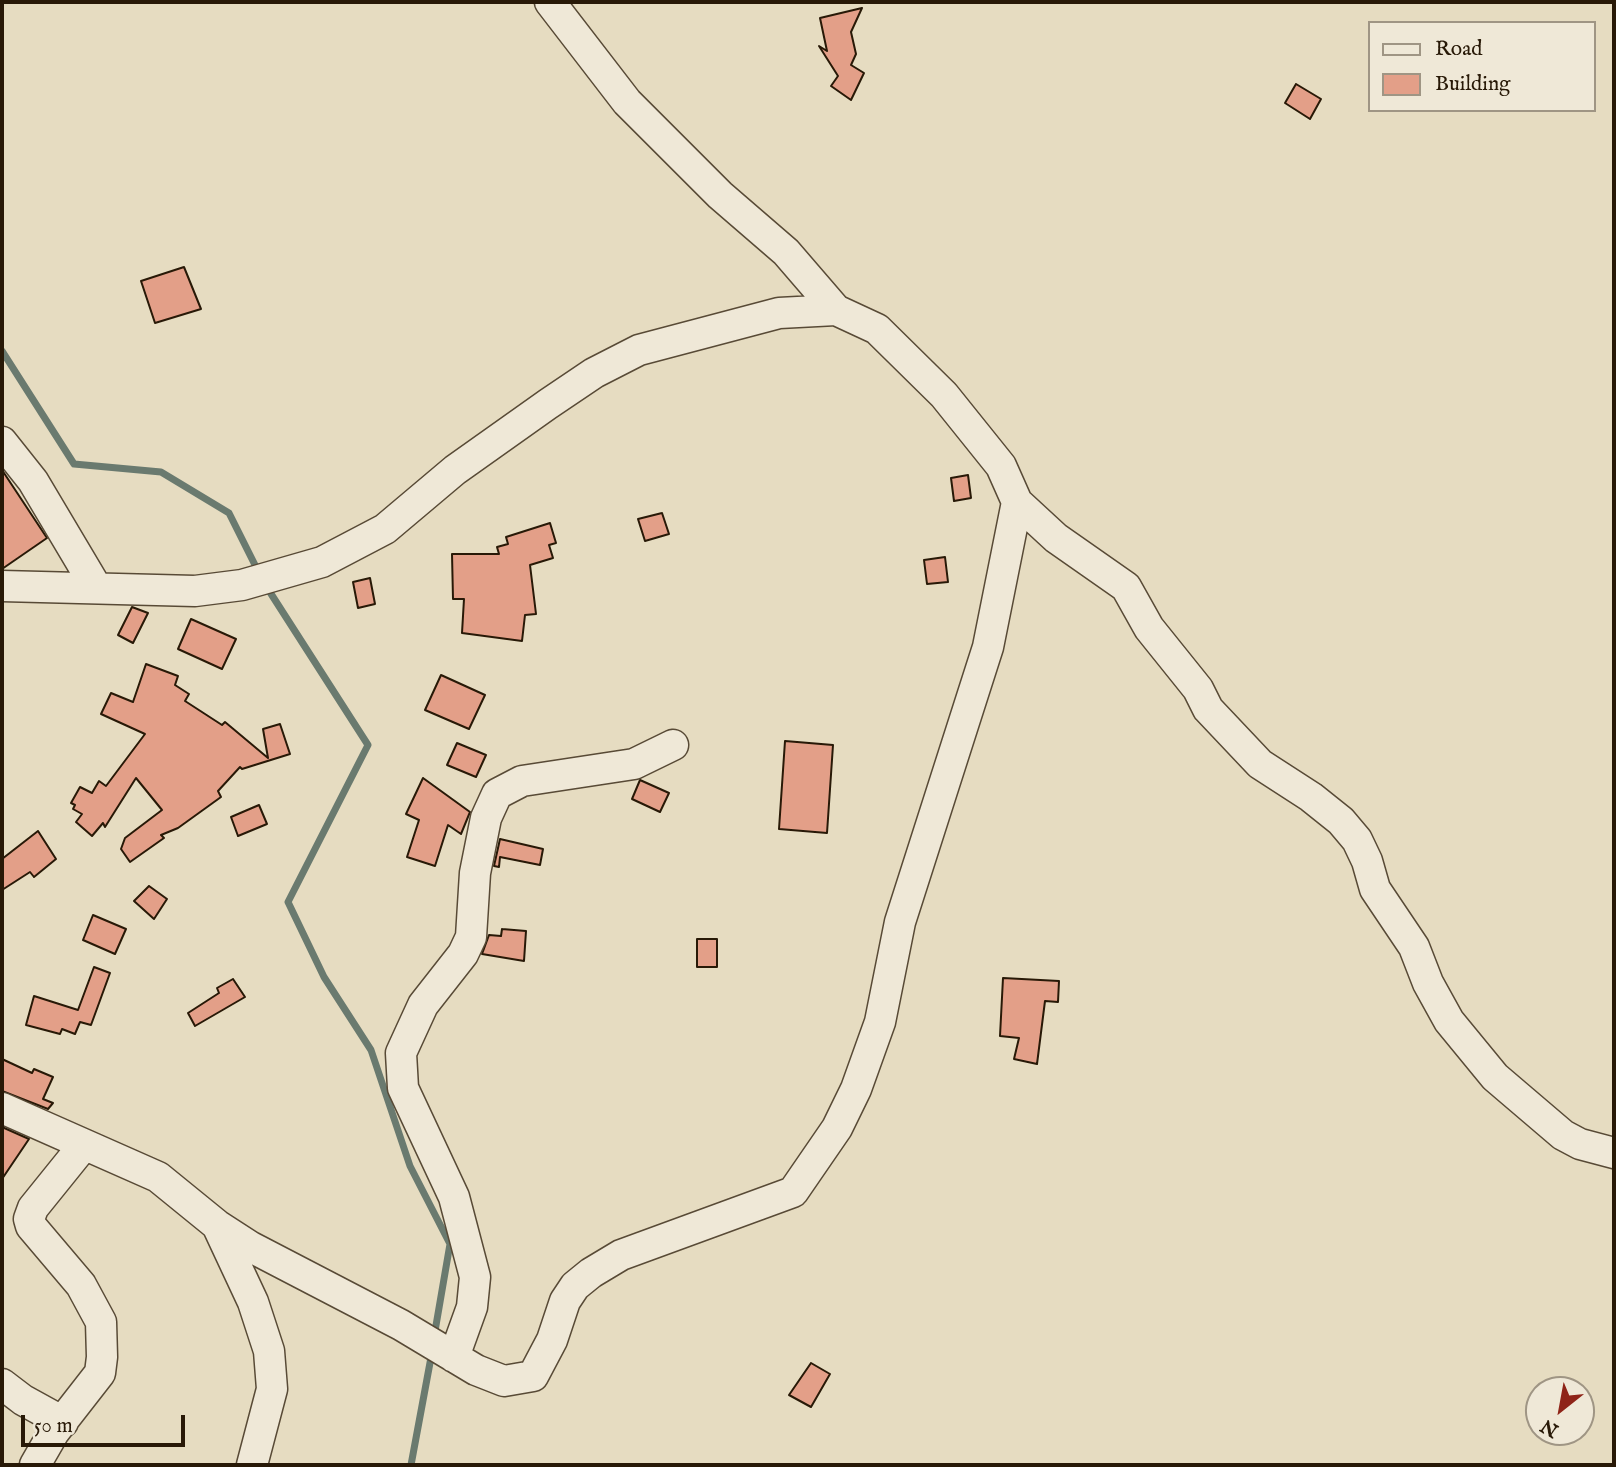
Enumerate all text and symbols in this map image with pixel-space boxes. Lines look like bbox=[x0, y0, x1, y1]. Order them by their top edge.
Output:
legend bbox=[1368, 21, 1595, 112]
text: Road bbox=[1435, 36, 1482, 63]
text: Building bbox=[1435, 71, 1510, 98]
north arrow bbox=[1525, 1376, 1595, 1446]
scale bar bbox=[24, 1400, 189, 1444]
text: 50 m bbox=[34, 1413, 73, 1440]
text: N bbox=[1537, 1413, 1563, 1442]

